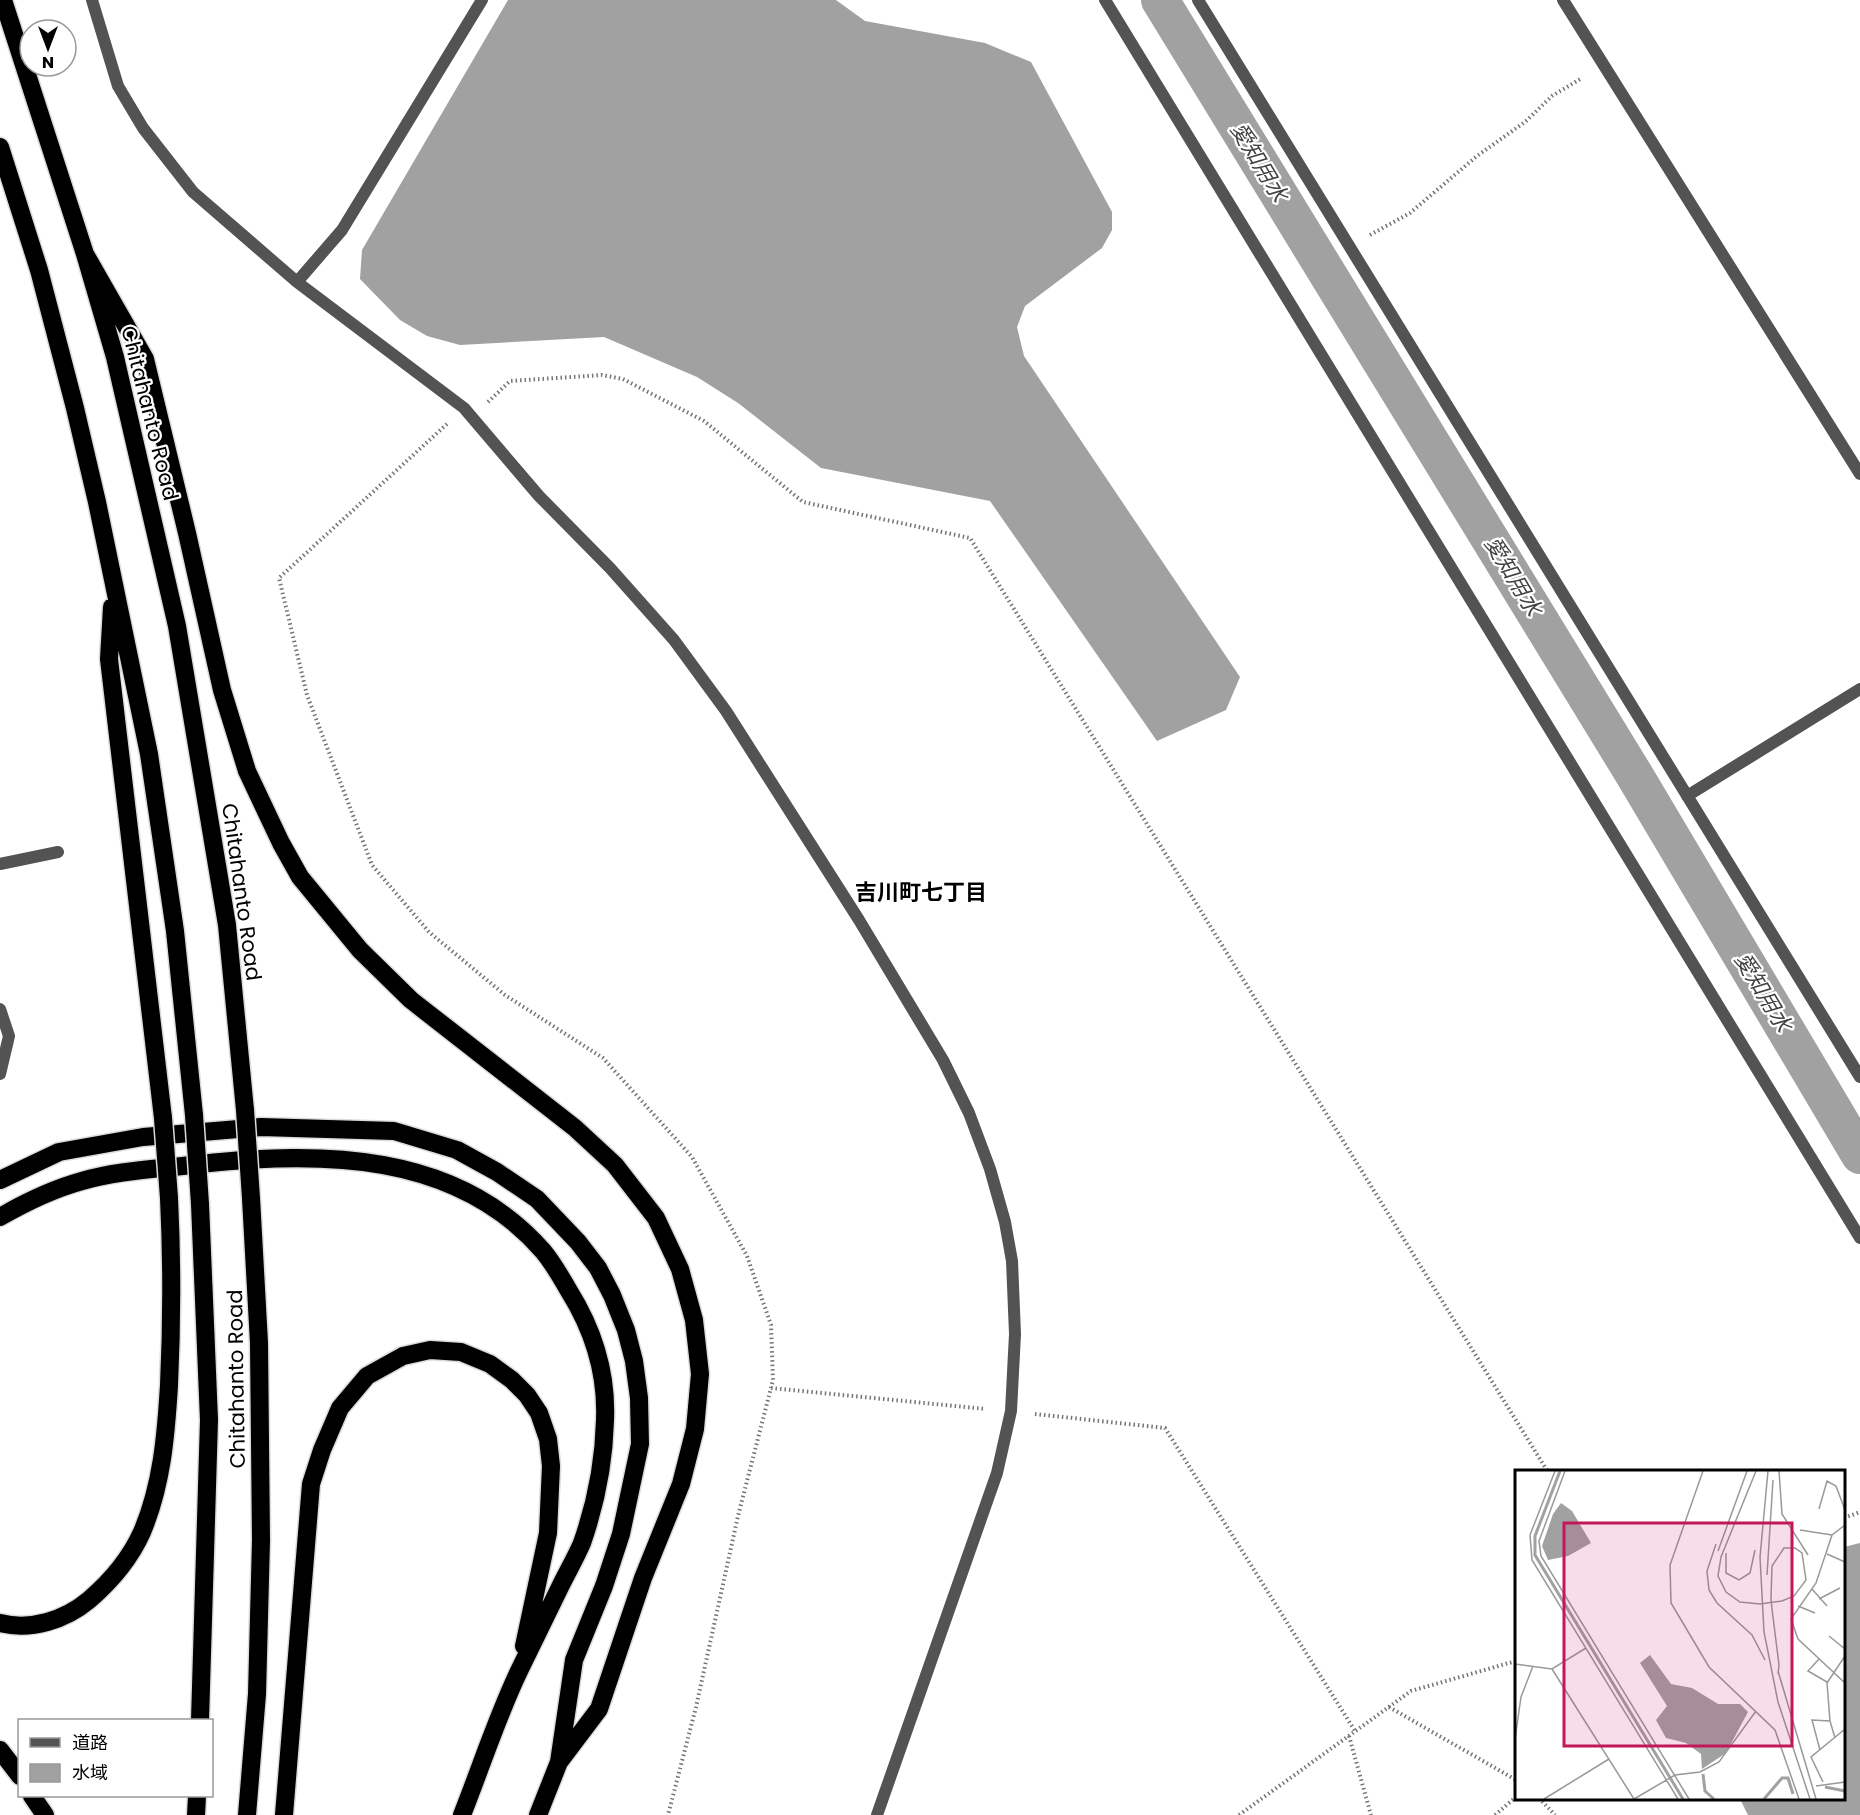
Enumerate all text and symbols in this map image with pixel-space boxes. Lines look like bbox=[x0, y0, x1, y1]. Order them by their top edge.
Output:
north arrow bbox=[18, 18, 78, 78]
text: N bbox=[42, 51, 54, 74]
water label: 愛知用水 bbox=[1223, 116, 1296, 209]
street label: Chitahanto Road bbox=[114, 323, 186, 503]
water label: 愛知用水 bbox=[1477, 530, 1550, 623]
street label: Chitahanto Road bbox=[215, 801, 269, 983]
district label: 吉川町七丁目 bbox=[855, 877, 987, 908]
water label: 愛知用水 bbox=[1727, 946, 1800, 1039]
street label: Chitahanto Road bbox=[220, 1289, 252, 1469]
inset map bbox=[1515, 1470, 1845, 1800]
legend bbox=[18, 1719, 213, 1797]
text: 道路 bbox=[72, 1730, 108, 1755]
text: 水域 bbox=[72, 1760, 108, 1785]

